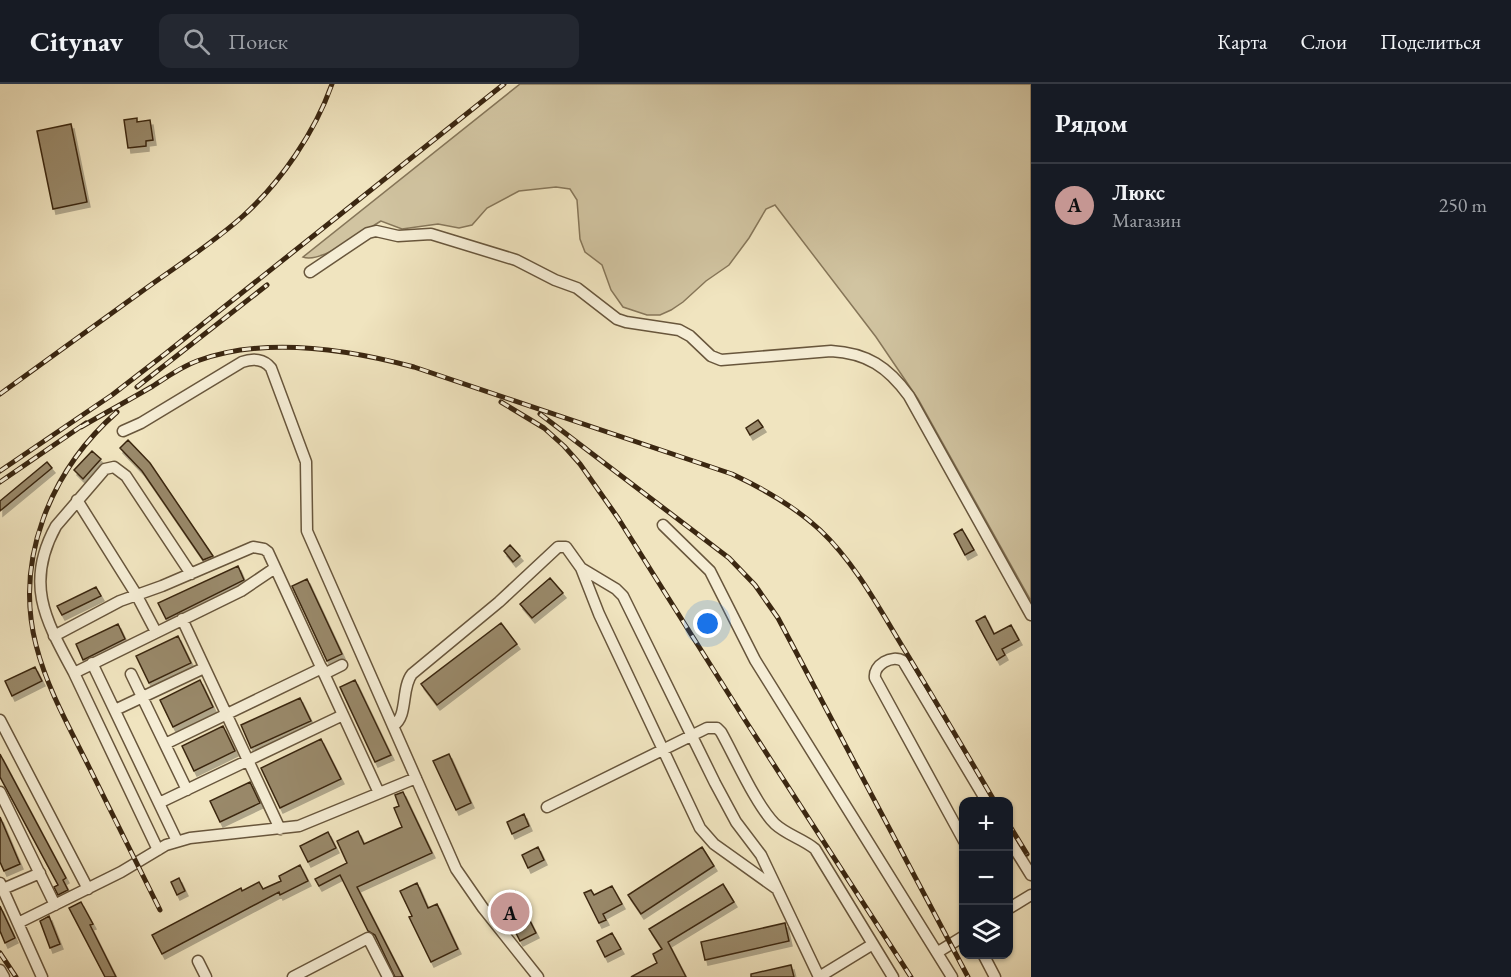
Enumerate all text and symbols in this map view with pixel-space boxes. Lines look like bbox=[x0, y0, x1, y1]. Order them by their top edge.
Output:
search box bbox=[159, 14, 579, 68]
text: Citynav bbox=[30, 23, 123, 59]
icon: search bbox=[180, 25, 213, 58]
text: Поиск bbox=[228, 27, 288, 56]
text: Карта bbox=[1217, 28, 1267, 55]
text: Слои bbox=[1300, 28, 1347, 55]
text: Поделиться bbox=[1380, 28, 1481, 55]
text: Рядом bbox=[1055, 106, 1128, 140]
text: Люкс bbox=[1112, 178, 1165, 207]
text: A bbox=[1067, 192, 1082, 218]
text: 250 m bbox=[1439, 192, 1487, 218]
text: Магазин bbox=[1112, 207, 1181, 233]
your location bbox=[693, 609, 722, 638]
map controls bbox=[959, 797, 1013, 959]
button: + bbox=[959, 797, 1013, 851]
button: − bbox=[959, 851, 1013, 905]
pin: A bbox=[490, 890, 530, 934]
button: layers bbox=[959, 905, 1013, 959]

